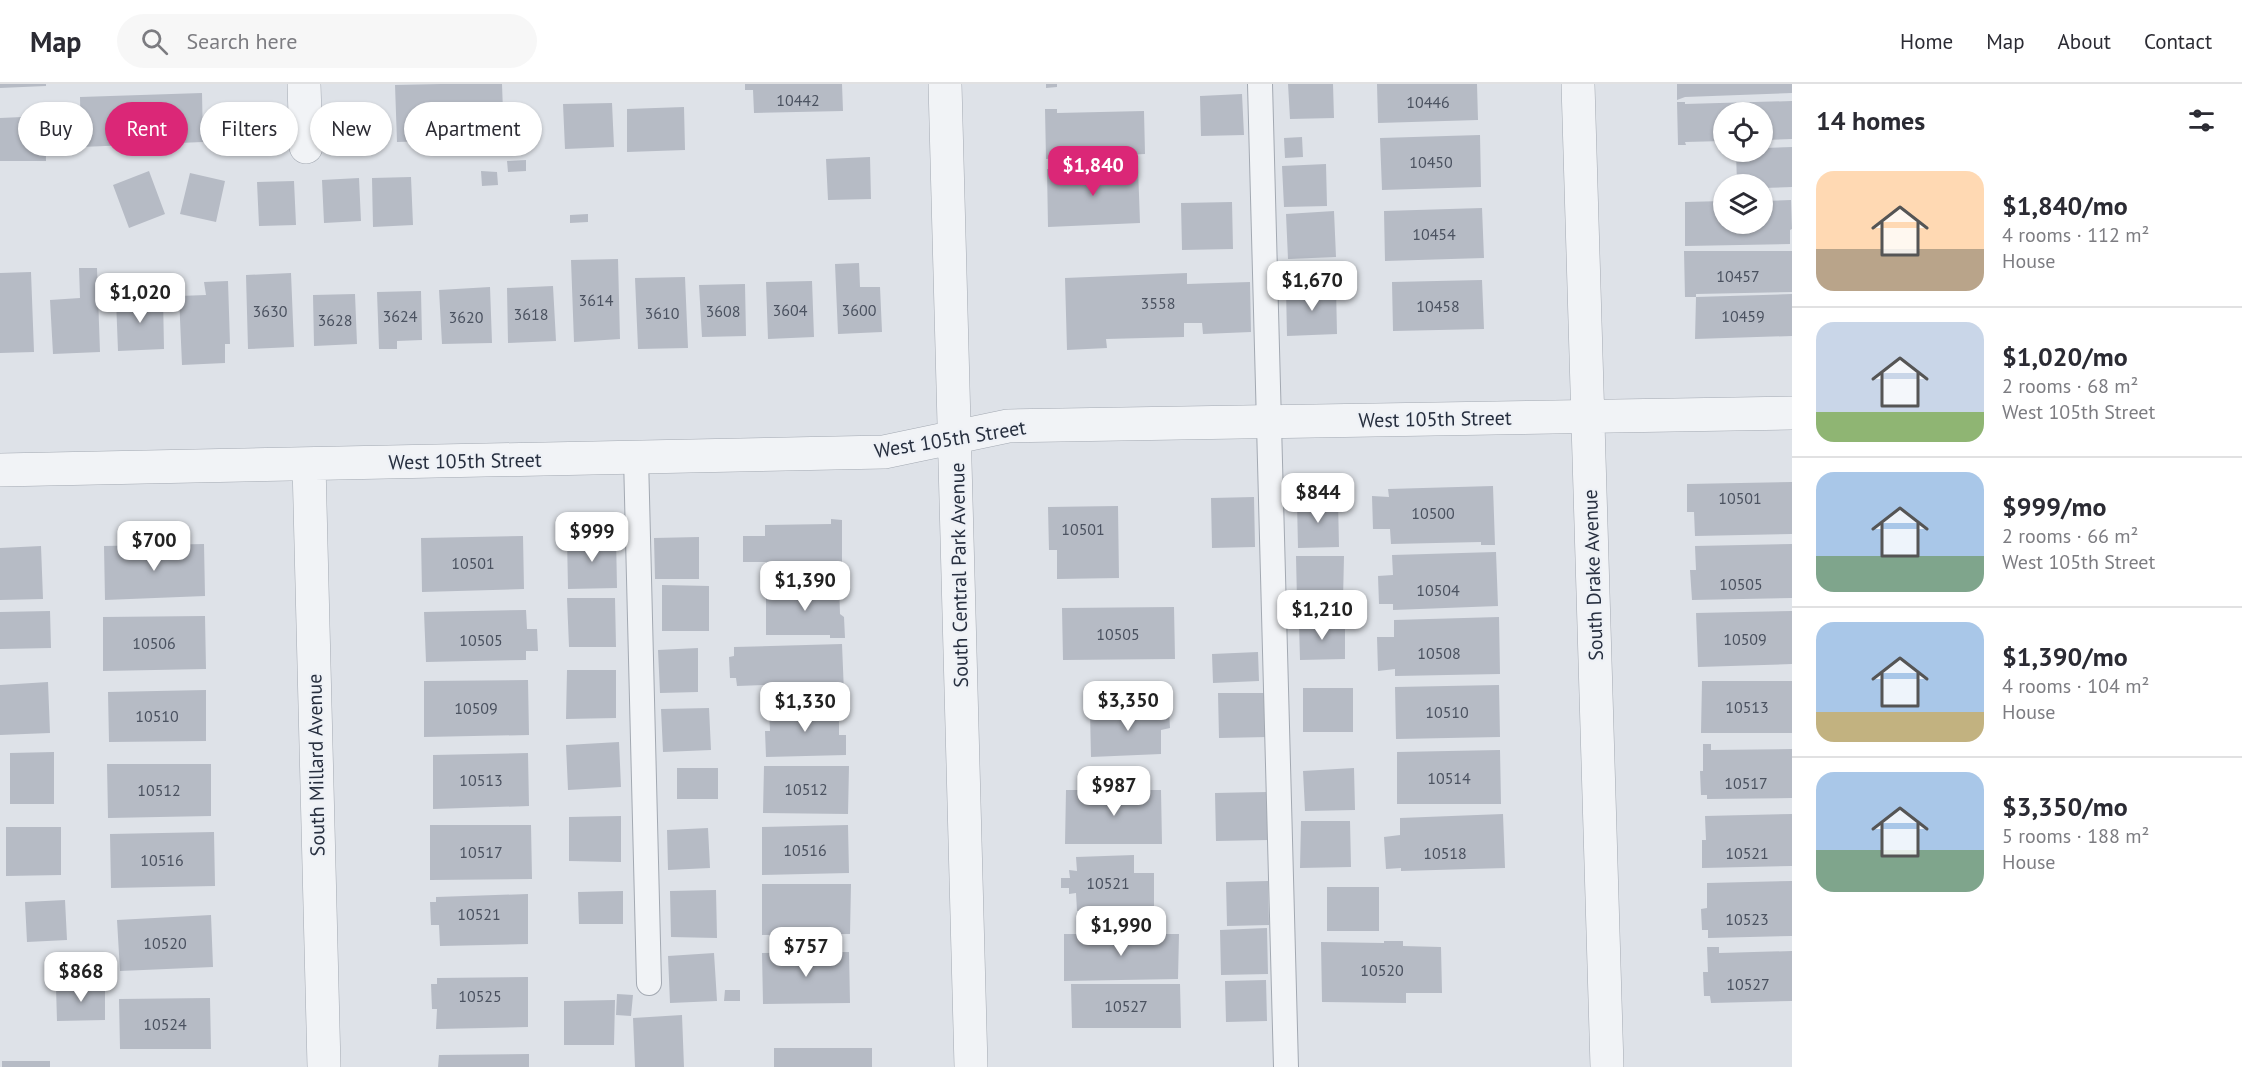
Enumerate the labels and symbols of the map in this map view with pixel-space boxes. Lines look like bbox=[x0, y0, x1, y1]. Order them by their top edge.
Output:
house number: 10442 bbox=[776, 90, 820, 110]
house number: 10446 bbox=[1406, 92, 1450, 112]
pin: $1,840 bbox=[1044, 146, 1142, 197]
house number: 10450 bbox=[1409, 152, 1453, 172]
house number: 10454 bbox=[1412, 224, 1456, 244]
pin: $1,670 bbox=[1263, 261, 1361, 312]
house number: 10457 bbox=[1716, 266, 1760, 286]
pin: $1,020 bbox=[91, 273, 189, 324]
house number: 3614 bbox=[579, 290, 614, 310]
house number: 3558 bbox=[1141, 293, 1175, 313]
house number: 10458 bbox=[1416, 296, 1460, 316]
house number: 3604 bbox=[773, 300, 808, 320]
house number: 3600 bbox=[842, 300, 877, 320]
house number: 3630 bbox=[253, 301, 288, 321]
house number: 3608 bbox=[706, 301, 740, 321]
house number: 3610 bbox=[645, 303, 680, 323]
house number: 3618 bbox=[514, 304, 548, 324]
house number: 3624 bbox=[383, 306, 418, 326]
house number: 10459 bbox=[1721, 306, 1765, 326]
house number: 3620 bbox=[449, 307, 484, 327]
house number: 3628 bbox=[318, 310, 352, 330]
street label: West 105th Street bbox=[1358, 405, 1512, 433]
street label: West 105th Street bbox=[872, 414, 1028, 464]
street label: West 105th Street bbox=[388, 447, 542, 475]
street label: South Central Park Avenue bbox=[944, 462, 974, 688]
pin: $844 bbox=[1282, 473, 1354, 524]
house number: 10501 bbox=[1718, 488, 1762, 508]
street label: South Drake Avenue bbox=[1577, 489, 1609, 661]
house number: 10500 bbox=[1411, 503, 1455, 523]
pin: $999 bbox=[556, 512, 628, 563]
house number: 10501 bbox=[1061, 519, 1105, 539]
pin: $700 bbox=[118, 521, 190, 572]
house number: 10501 bbox=[451, 553, 495, 573]
pin: $1,390 bbox=[756, 561, 854, 612]
house number: 10505 bbox=[1719, 574, 1763, 594]
house number: 10504 bbox=[1416, 580, 1460, 600]
pin: $1,210 bbox=[1273, 590, 1371, 641]
house number: 10505 bbox=[1096, 624, 1140, 644]
house number: 10509 bbox=[1723, 629, 1767, 649]
house number: 10505 bbox=[459, 630, 503, 650]
house number: 10506 bbox=[132, 633, 176, 653]
house number: 10508 bbox=[1417, 643, 1461, 663]
street label: South Millard Avenue bbox=[301, 673, 331, 857]
pin: $3,350 bbox=[1079, 681, 1177, 732]
pin: $1,330 bbox=[756, 682, 854, 733]
house number: 10513 bbox=[1725, 697, 1769, 717]
house number: 10509 bbox=[454, 698, 498, 718]
house number: 10510 bbox=[1425, 702, 1469, 722]
house number: 10510 bbox=[135, 706, 179, 726]
pin: $987 bbox=[1078, 766, 1150, 817]
house number: 10514 bbox=[1427, 768, 1471, 788]
house number: 10513 bbox=[459, 770, 503, 790]
house number: 10517 bbox=[1724, 773, 1768, 793]
house number: 10512 bbox=[784, 779, 828, 799]
house number: 10512 bbox=[137, 780, 181, 800]
house number: 10516 bbox=[783, 840, 827, 860]
house number: 10517 bbox=[459, 842, 503, 862]
house number: 10518 bbox=[1423, 843, 1467, 863]
house number: 10521 bbox=[1725, 843, 1769, 863]
house number: 10516 bbox=[140, 850, 184, 870]
house number: 10521 bbox=[1086, 873, 1130, 893]
house number: 10521 bbox=[457, 904, 501, 924]
pin: $1,990 bbox=[1072, 906, 1170, 957]
house number: 10523 bbox=[1725, 909, 1769, 929]
pin: $757 bbox=[770, 927, 842, 978]
house number: 10520 bbox=[143, 933, 187, 953]
pin: $868 bbox=[45, 952, 117, 1003]
house number: 10520 bbox=[1360, 960, 1404, 980]
house number: 10527 bbox=[1726, 974, 1770, 994]
house number: 10525 bbox=[458, 986, 502, 1006]
house number: 10527 bbox=[1104, 996, 1148, 1016]
house number: 10524 bbox=[143, 1014, 187, 1034]

